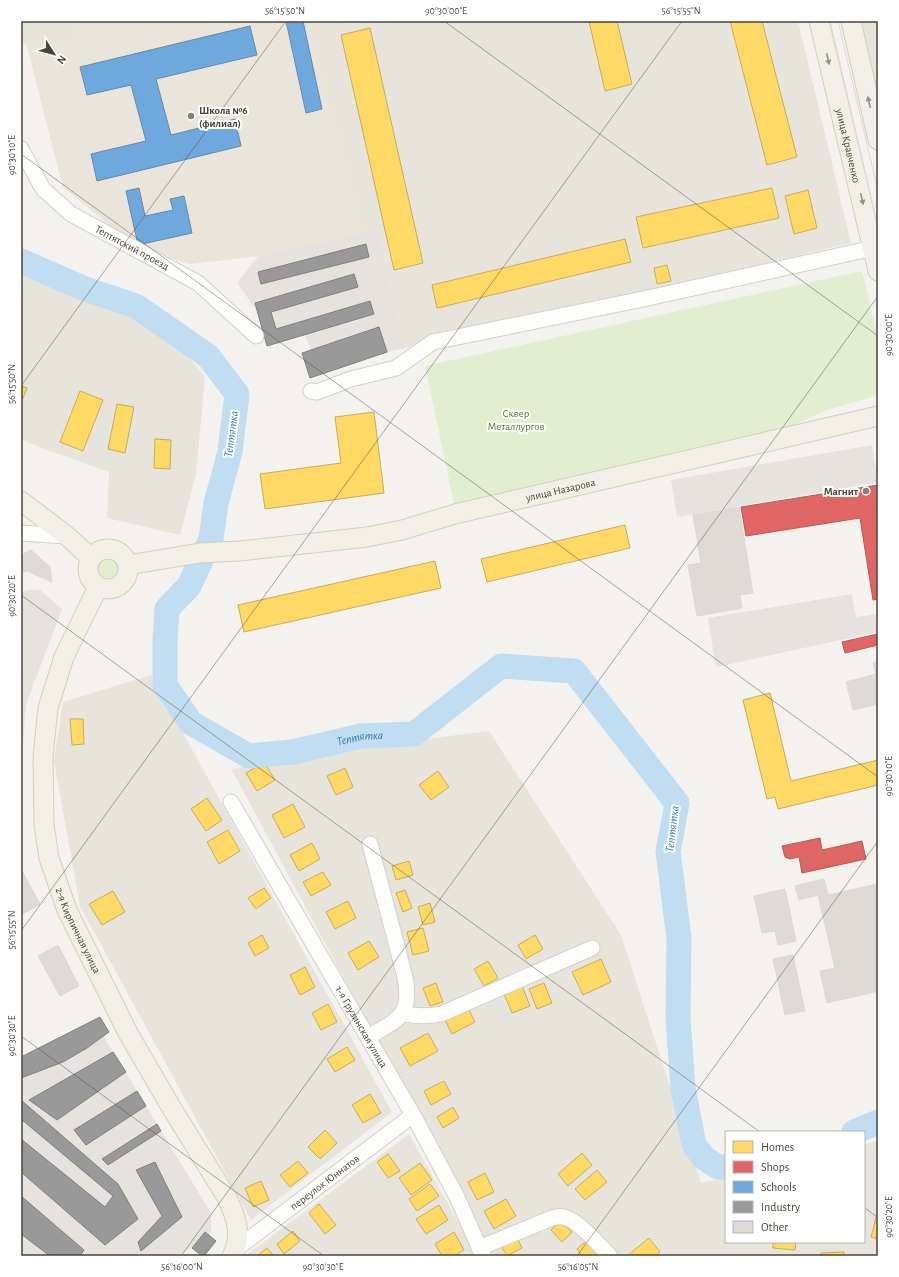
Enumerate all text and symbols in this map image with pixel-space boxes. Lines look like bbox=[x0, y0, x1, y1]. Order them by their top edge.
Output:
text: 56°15'50"N bbox=[265, 6, 305, 16]
text: 90°30'00"E bbox=[425, 6, 467, 16]
text: 56°15'55"N bbox=[661, 6, 701, 16]
north arrow bbox=[34, 34, 74, 74]
text: N bbox=[55, 53, 68, 66]
one-way arrow bbox=[826, 53, 832, 65]
one-way arrow bbox=[866, 96, 872, 109]
place label: Школа №6 (филиал) bbox=[199, 105, 248, 129]
street label: улица Кравченко bbox=[834, 106, 862, 184]
marker: Школа №6 (филиал) bbox=[186, 111, 196, 121]
text: 90°30'10"E bbox=[7, 135, 17, 175]
one-way arrow bbox=[859, 193, 865, 205]
street label: Тептятский проезд bbox=[93, 223, 171, 272]
text: 90°30'00"E bbox=[884, 314, 894, 356]
text: 56°15'50"N bbox=[7, 364, 17, 404]
park label: Сквер Металлургов bbox=[488, 408, 544, 432]
water label: Тептятка bbox=[222, 410, 240, 458]
street label: улица Назарова bbox=[524, 477, 596, 504]
place label: Магнит bbox=[824, 486, 859, 497]
marker: Магнит bbox=[861, 486, 871, 496]
text: 90°30'20"E bbox=[7, 575, 17, 617]
water label: Тептятка bbox=[336, 729, 383, 748]
text: 90°30'10"E bbox=[884, 756, 894, 796]
water label: Тептятка bbox=[663, 805, 681, 853]
street label: 2-я Кирпичная улица bbox=[54, 886, 102, 975]
text: 56°15'55"N bbox=[7, 910, 17, 950]
street label: 1-я Грузинская улица bbox=[333, 984, 389, 1070]
text: 90°30'30"E bbox=[7, 1015, 17, 1057]
legend bbox=[725, 1131, 865, 1243]
text: Homes bbox=[761, 1141, 794, 1153]
street label: переулок Юннатов bbox=[288, 1153, 361, 1212]
text: Shops bbox=[761, 1161, 789, 1173]
text: Schools bbox=[761, 1181, 796, 1193]
text: 90°30'20"E bbox=[884, 1196, 894, 1238]
text: Industry bbox=[761, 1201, 800, 1214]
text: Other bbox=[761, 1221, 788, 1233]
text: 56°16'00"N bbox=[161, 1262, 203, 1272]
text: 90°30'30"E bbox=[303, 1262, 344, 1272]
text: 56°16'05"N bbox=[558, 1262, 598, 1272]

